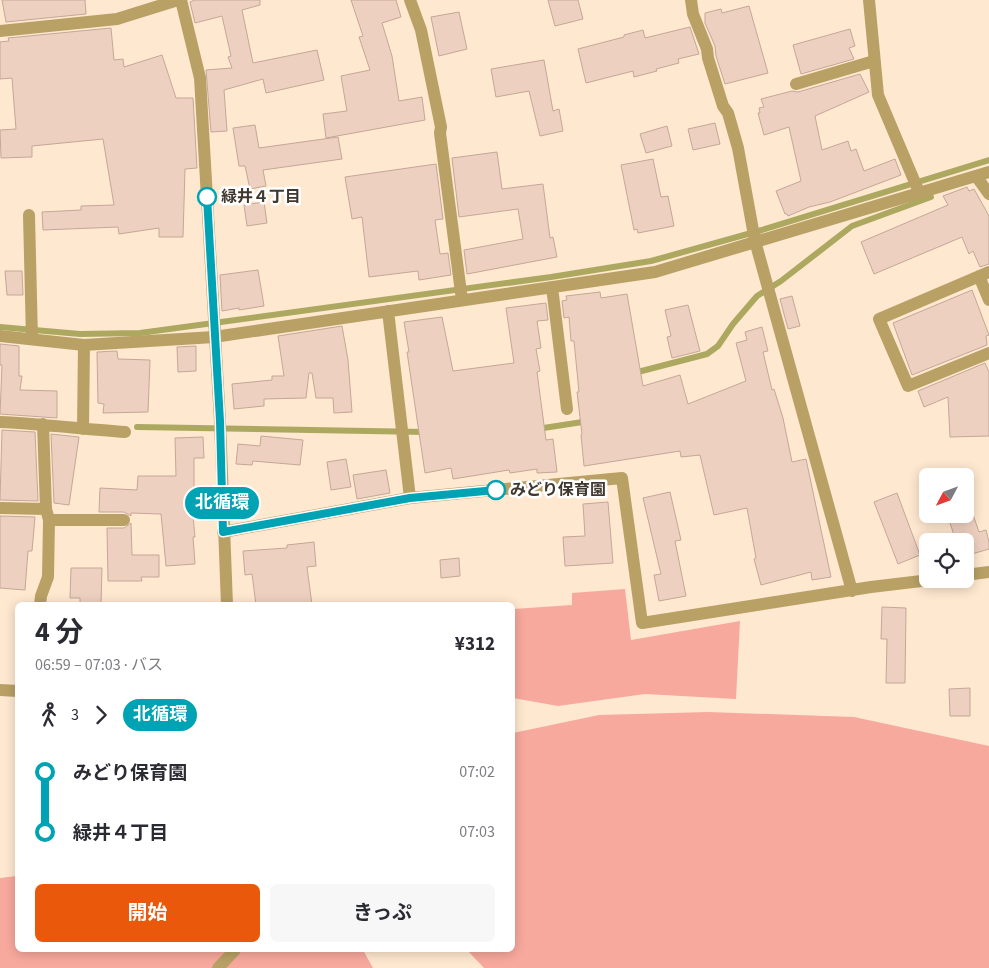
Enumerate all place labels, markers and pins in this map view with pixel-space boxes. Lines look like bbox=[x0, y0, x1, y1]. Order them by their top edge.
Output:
place label: 緑井４丁目 bbox=[221, 186, 301, 208]
marker: 緑井４丁目 bbox=[197, 187, 217, 207]
place label: みどり保育園 bbox=[510, 479, 606, 501]
marker: みどり保育園 bbox=[486, 480, 506, 500]

